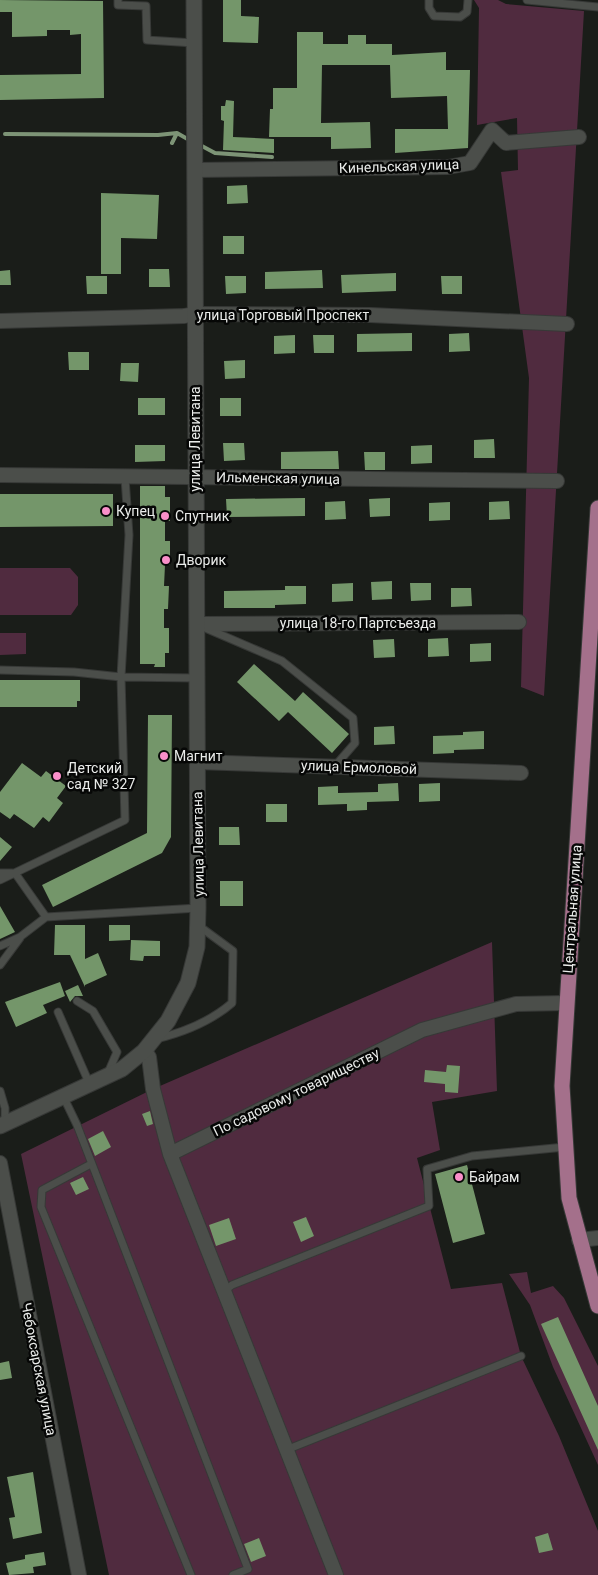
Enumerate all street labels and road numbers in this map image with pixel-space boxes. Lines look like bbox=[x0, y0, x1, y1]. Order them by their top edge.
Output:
street label: Кинельская улица bbox=[339, 156, 459, 176]
street label: улица Торговый Проспект bbox=[197, 307, 369, 323]
street label: улица Левитана bbox=[187, 386, 203, 492]
street label: Ильменская улица bbox=[216, 469, 340, 487]
street label: улица 18-го Партсъезда bbox=[280, 615, 436, 631]
street label: улица Ермоловой bbox=[301, 757, 417, 777]
street label: улица Левитана bbox=[189, 791, 207, 897]
street label: Центральная улица bbox=[560, 844, 584, 974]
street label: По садовому товариществу bbox=[210, 1045, 382, 1139]
street label: Чебоксарская улица bbox=[18, 1301, 60, 1437]

